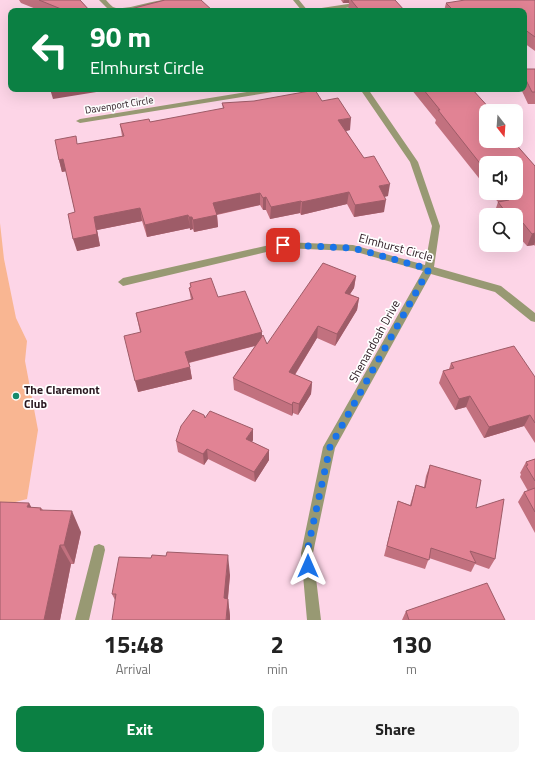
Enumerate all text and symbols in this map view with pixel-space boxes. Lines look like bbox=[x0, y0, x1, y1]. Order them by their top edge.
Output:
text: 90 m bbox=[90, 15, 151, 58]
icon: left bbox=[24, 24, 76, 76]
text: Elmhurst Circle bbox=[90, 54, 204, 81]
street label: Davenport Circle bbox=[84, 92, 154, 118]
north arrow bbox=[479, 104, 523, 148]
map controls bbox=[479, 104, 523, 252]
button: sound bbox=[479, 156, 523, 200]
button: search bbox=[479, 208, 523, 252]
pin bbox=[266, 228, 300, 262]
street label: Elmhurst Circle bbox=[357, 228, 435, 266]
icon: arrive bbox=[272, 234, 294, 256]
street label: Shenandoah Drive bbox=[343, 296, 405, 386]
place label: The Claremont Club bbox=[24, 380, 100, 413]
marker: The Claremont Club bbox=[11, 391, 21, 401]
position arrow bbox=[287, 545, 329, 587]
text: 15:48 bbox=[104, 626, 163, 662]
text: 2 bbox=[271, 626, 284, 662]
text: 130 bbox=[391, 626, 431, 662]
text: Arrival bbox=[116, 659, 151, 679]
text: min bbox=[267, 659, 288, 679]
text: m bbox=[406, 659, 417, 679]
button: Exit bbox=[16, 706, 264, 752]
button: Share bbox=[272, 706, 519, 752]

